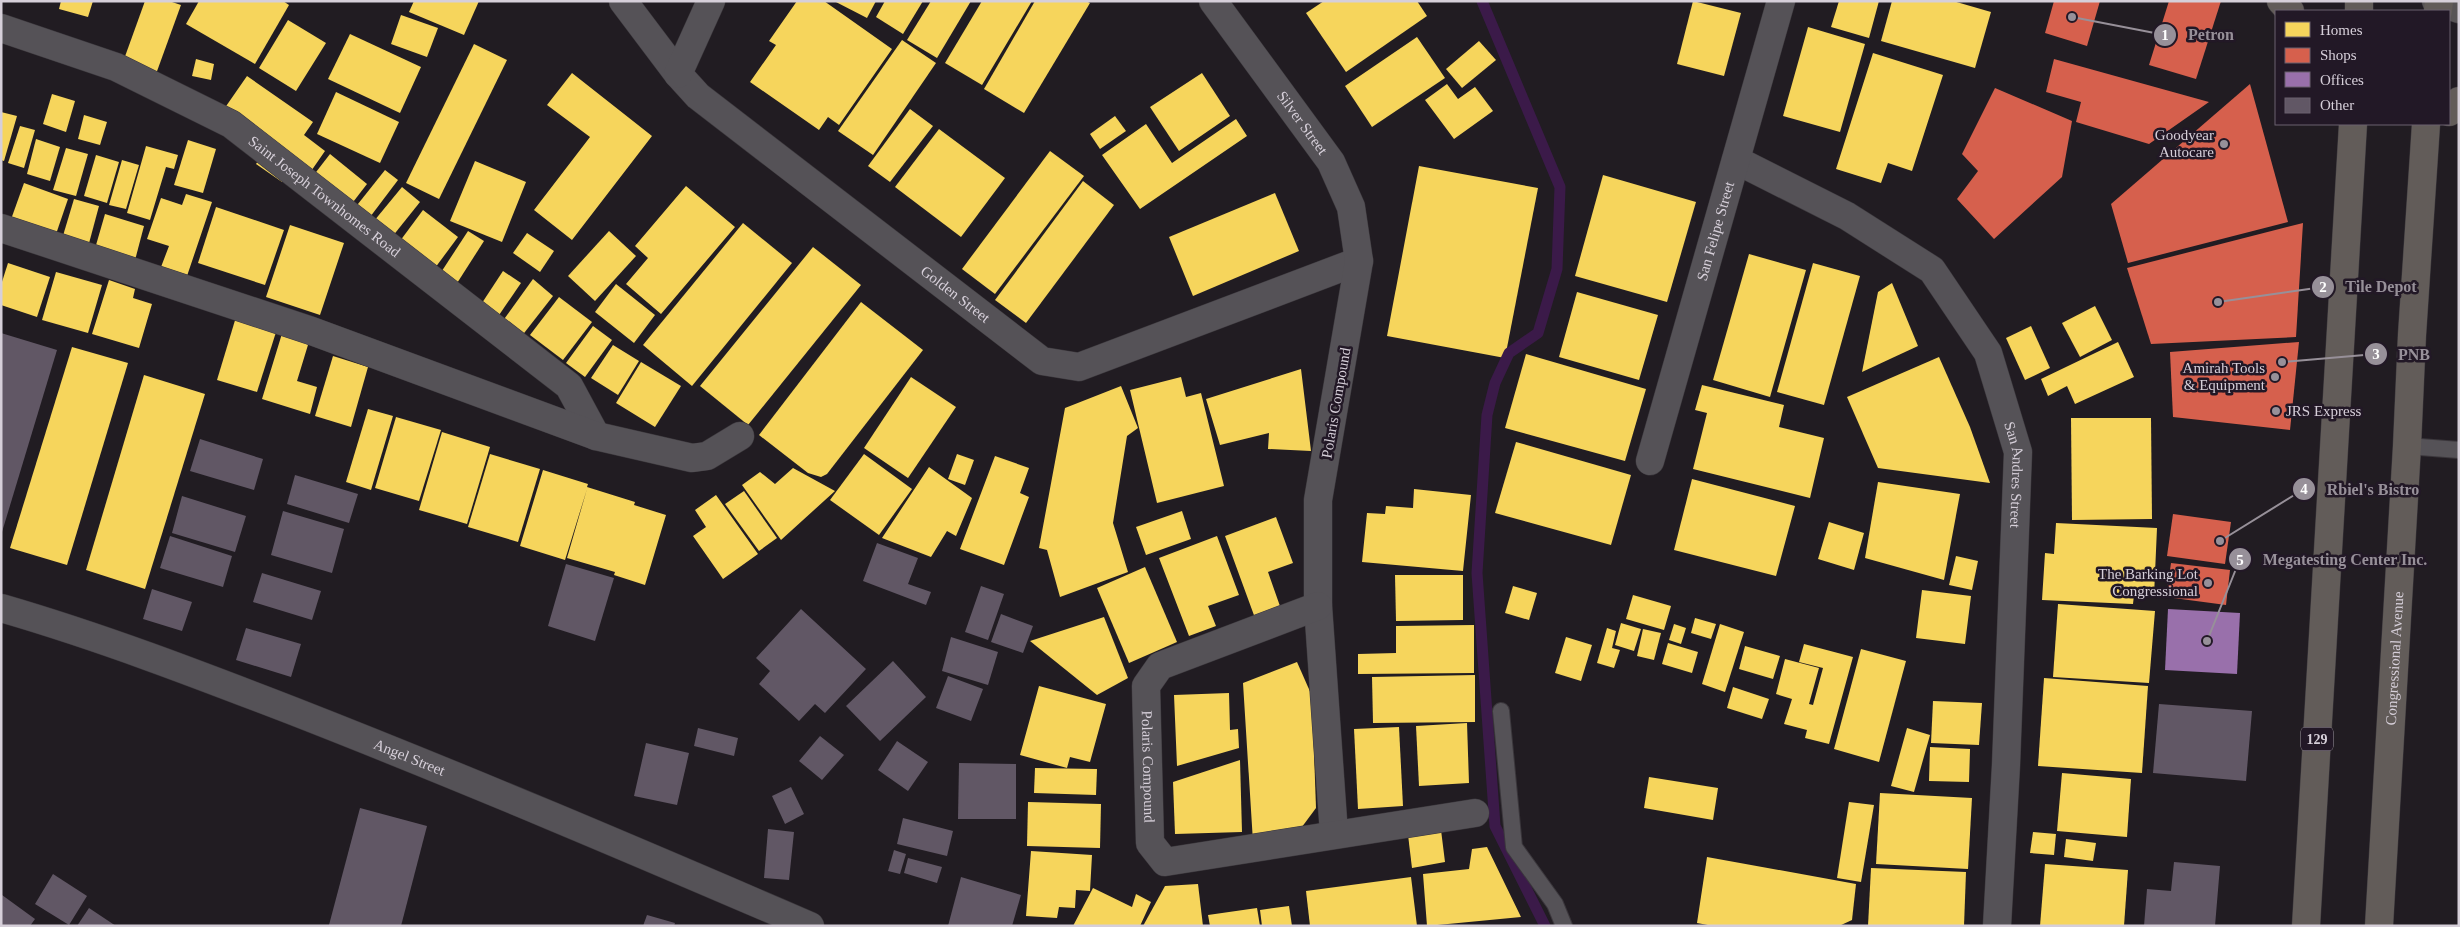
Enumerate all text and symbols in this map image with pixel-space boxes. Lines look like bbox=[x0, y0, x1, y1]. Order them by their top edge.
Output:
legend bbox=[2275, 10, 2450, 125]
callout: Petron bbox=[2153, 19, 2244, 50]
text: Homes bbox=[2320, 22, 2363, 38]
text: Petron bbox=[2188, 26, 2234, 43]
text: 1 bbox=[2161, 27, 2169, 43]
text: Shops bbox=[2320, 47, 2357, 63]
text: Offices bbox=[2320, 72, 2364, 88]
street label: Silver Street bbox=[1274, 88, 1331, 158]
text: Other bbox=[2320, 97, 2354, 113]
place label: Goodyear Autocare bbox=[2155, 127, 2214, 160]
street label: Saint Joseph Townhomes Road bbox=[245, 133, 404, 261]
marker: Goodyear Autocare bbox=[2218, 138, 2230, 150]
street label: San Felipe Street bbox=[1694, 179, 1737, 283]
street label: Golden Street bbox=[918, 263, 994, 326]
callout: Tile Depot bbox=[2310, 271, 2426, 302]
text: Tile Depot bbox=[2345, 278, 2417, 296]
text: 2 bbox=[2319, 279, 2327, 295]
callout: PNB bbox=[2363, 338, 2440, 369]
street label: Polaris Compound bbox=[1318, 346, 1354, 460]
text: 3 bbox=[2372, 346, 2380, 362]
text: PNB bbox=[2398, 346, 2430, 363]
place label: Amirah Tools & Equipment bbox=[2183, 360, 2266, 393]
marker: Amirah Tools & Equipment bbox=[2269, 371, 2281, 383]
place label: JRS Express bbox=[2286, 403, 2362, 419]
marker: JRS Express bbox=[2270, 405, 2282, 417]
street label: San Andres Street bbox=[2001, 420, 2027, 529]
callout: Rbiel's Bistro bbox=[2292, 473, 2430, 504]
text: 4 bbox=[2300, 481, 2308, 497]
text: Rbiel's Bistro bbox=[2327, 481, 2419, 498]
callout: Megatesting Center Inc. bbox=[2227, 544, 2437, 575]
text: Megatesting Center Inc. bbox=[2263, 551, 2427, 569]
text: 5 bbox=[2236, 552, 2244, 568]
place label: The Barking Lot Congressional bbox=[2098, 566, 2199, 599]
marker: The Barking Lot Congressional bbox=[2202, 577, 2214, 589]
street label: Congressional Avenue bbox=[2383, 591, 2407, 726]
street label: Polaris Compound bbox=[1139, 710, 1157, 823]
road number: 129 bbox=[2301, 728, 2333, 751]
street label: Angel Street bbox=[371, 736, 448, 779]

